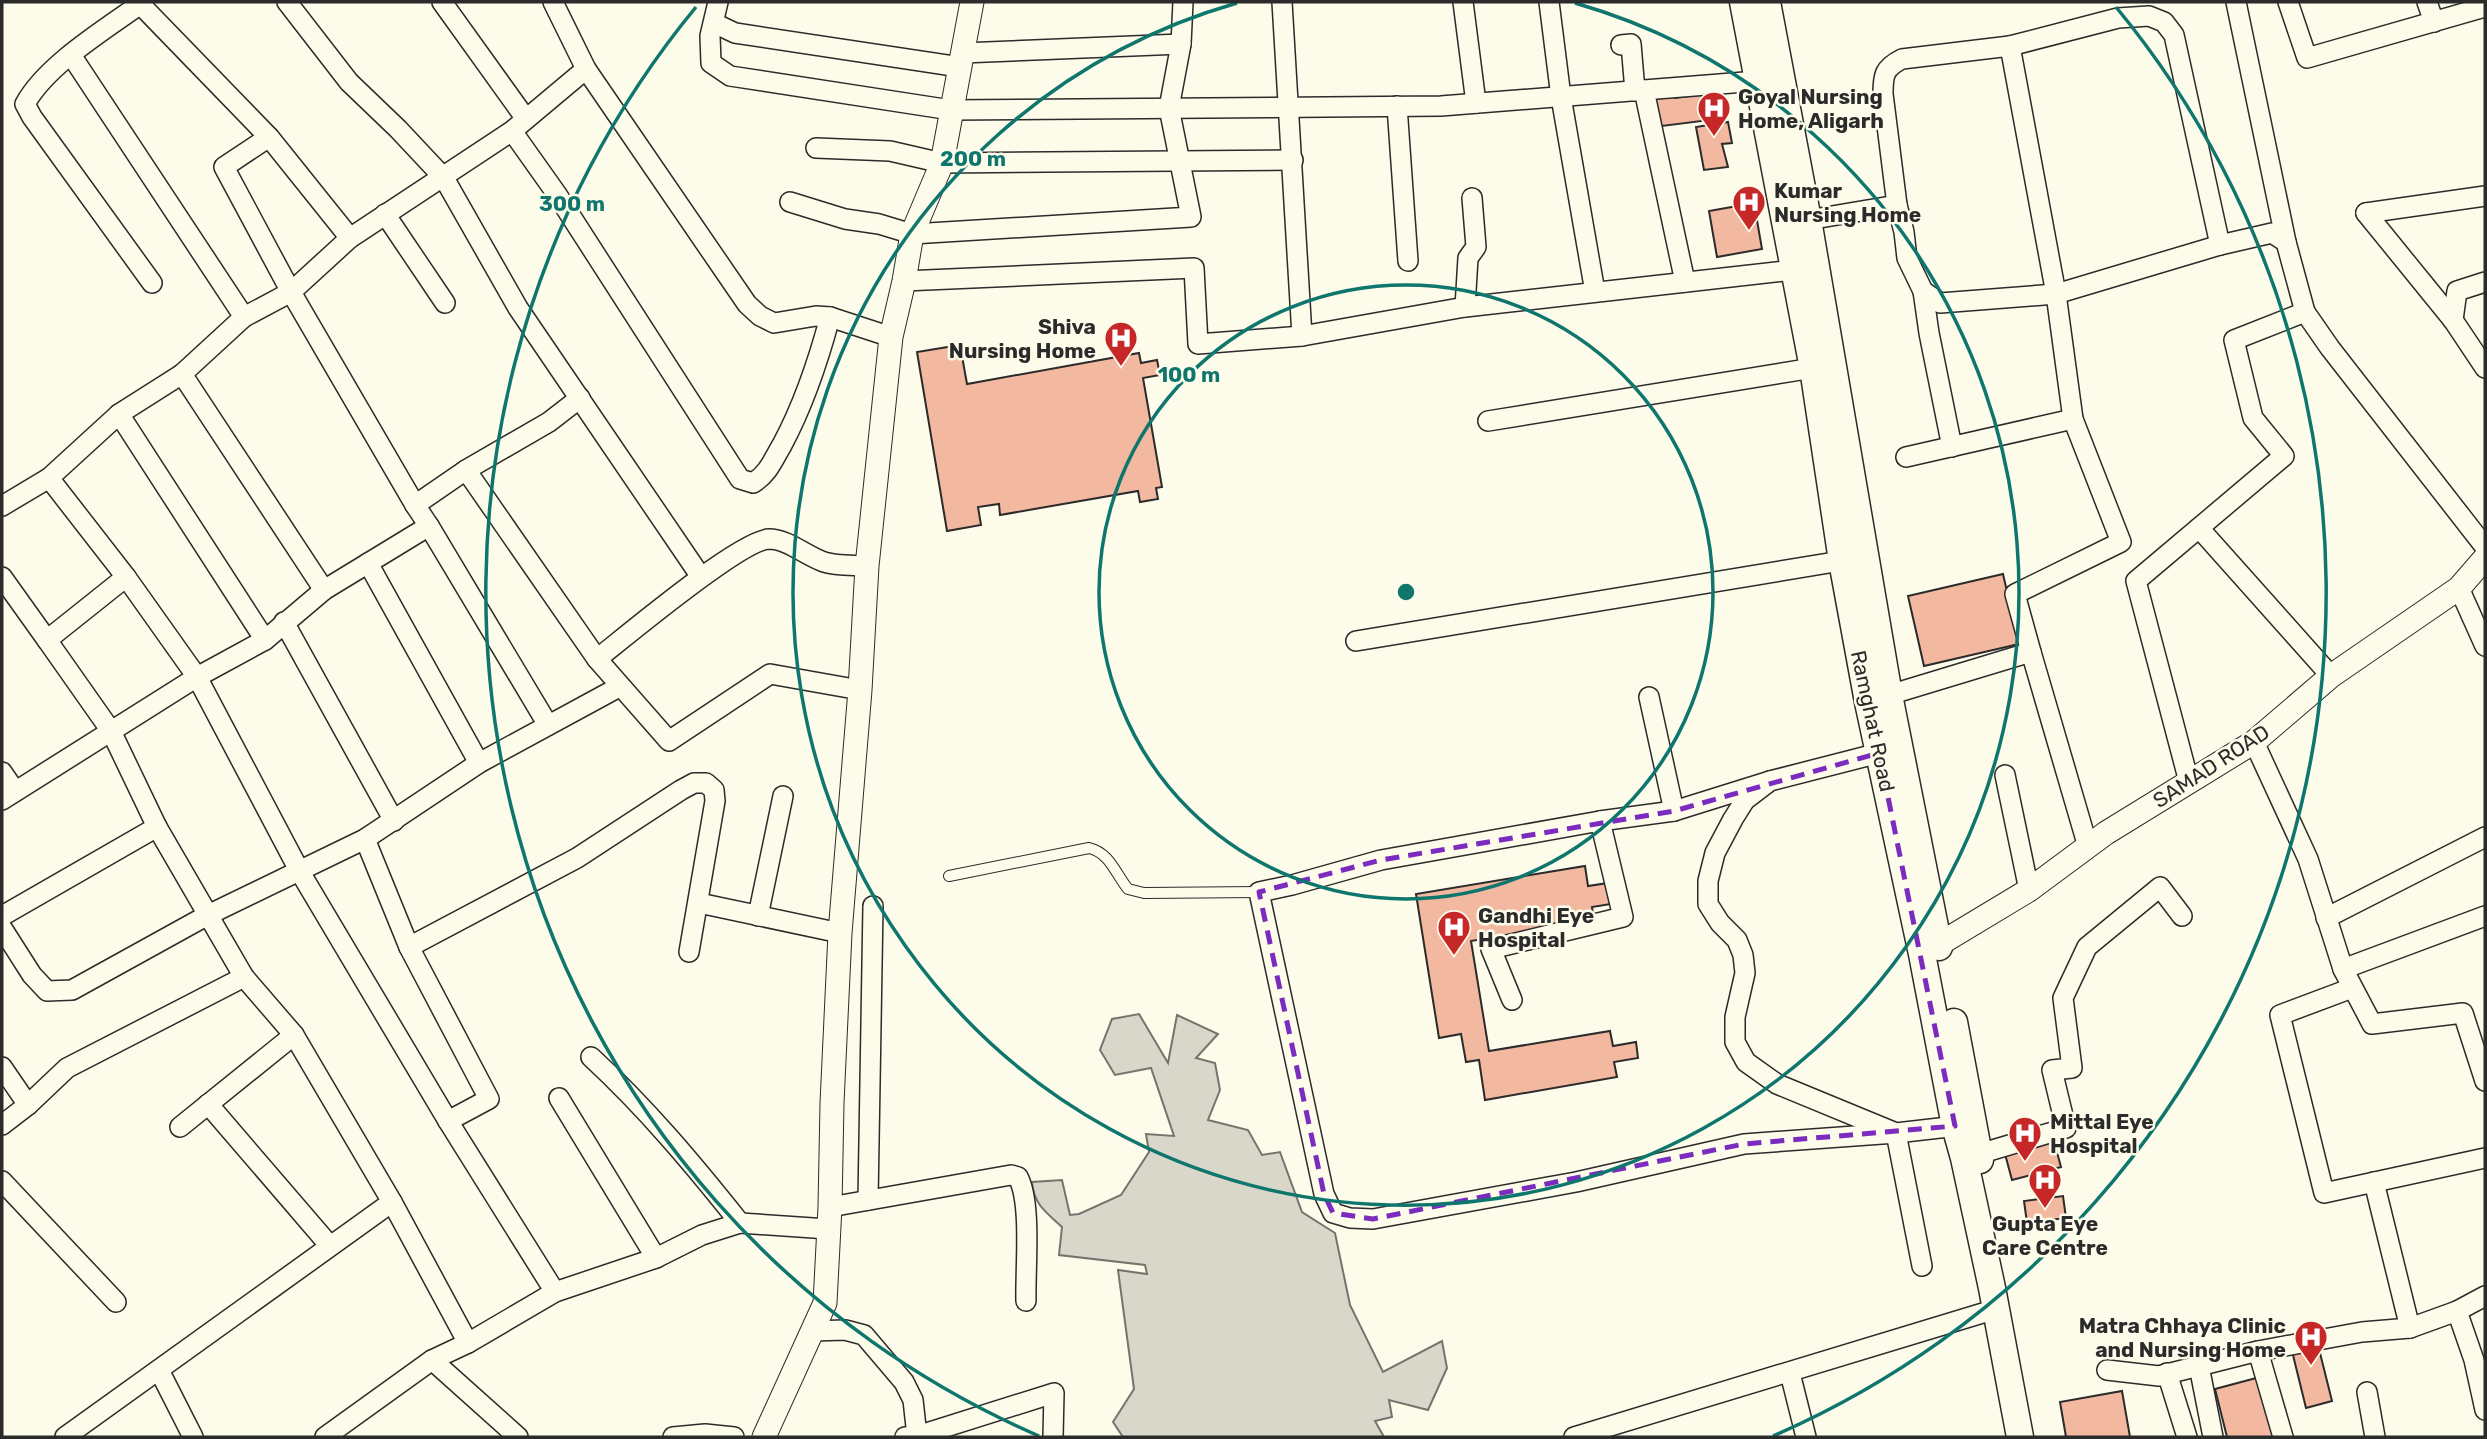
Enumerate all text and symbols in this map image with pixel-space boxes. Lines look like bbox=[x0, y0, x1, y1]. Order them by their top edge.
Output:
place label: Goyal Nursing Home, Aligarh bbox=[1738, 84, 1884, 133]
hospital icon: Goyal Nursing Home, Aligarh bbox=[1695, 89, 1733, 138]
text: 200 m bbox=[940, 146, 1006, 171]
place label: Kumar Nursing Home bbox=[1774, 178, 1921, 227]
hospital icon: Kumar Nursing Home bbox=[1730, 183, 1768, 232]
text: 300 m bbox=[539, 191, 605, 216]
place label: Shiva Nursing Home bbox=[949, 314, 1096, 363]
hospital icon: Shiva Nursing Home bbox=[1102, 319, 1140, 368]
text: 100 m bbox=[1158, 362, 1220, 387]
centre of rings bbox=[1394, 580, 1418, 604]
street label: Ramghat Road bbox=[1846, 648, 1900, 794]
street label: SAMAD ROAD bbox=[2148, 719, 2274, 813]
place label: Gandhi Eye Hospital bbox=[1478, 903, 1594, 952]
hospital icon: Gandhi Eye Hospital bbox=[1435, 908, 1473, 957]
place label: Mittal Eye Hospital bbox=[2050, 1109, 2154, 1158]
hospital icon: Mittal Eye Hospital bbox=[2006, 1114, 2044, 1163]
hospital icon: Gupta Eye Care Centre bbox=[2026, 1161, 2064, 1210]
place label: Gupta Eye Care Centre bbox=[1982, 1211, 2108, 1260]
place label: Matra Chhaya Clinic and Nursing Home bbox=[2079, 1313, 2286, 1362]
hospital icon: Matra Chhaya Clinic and Nursing Home bbox=[2292, 1318, 2330, 1367]

